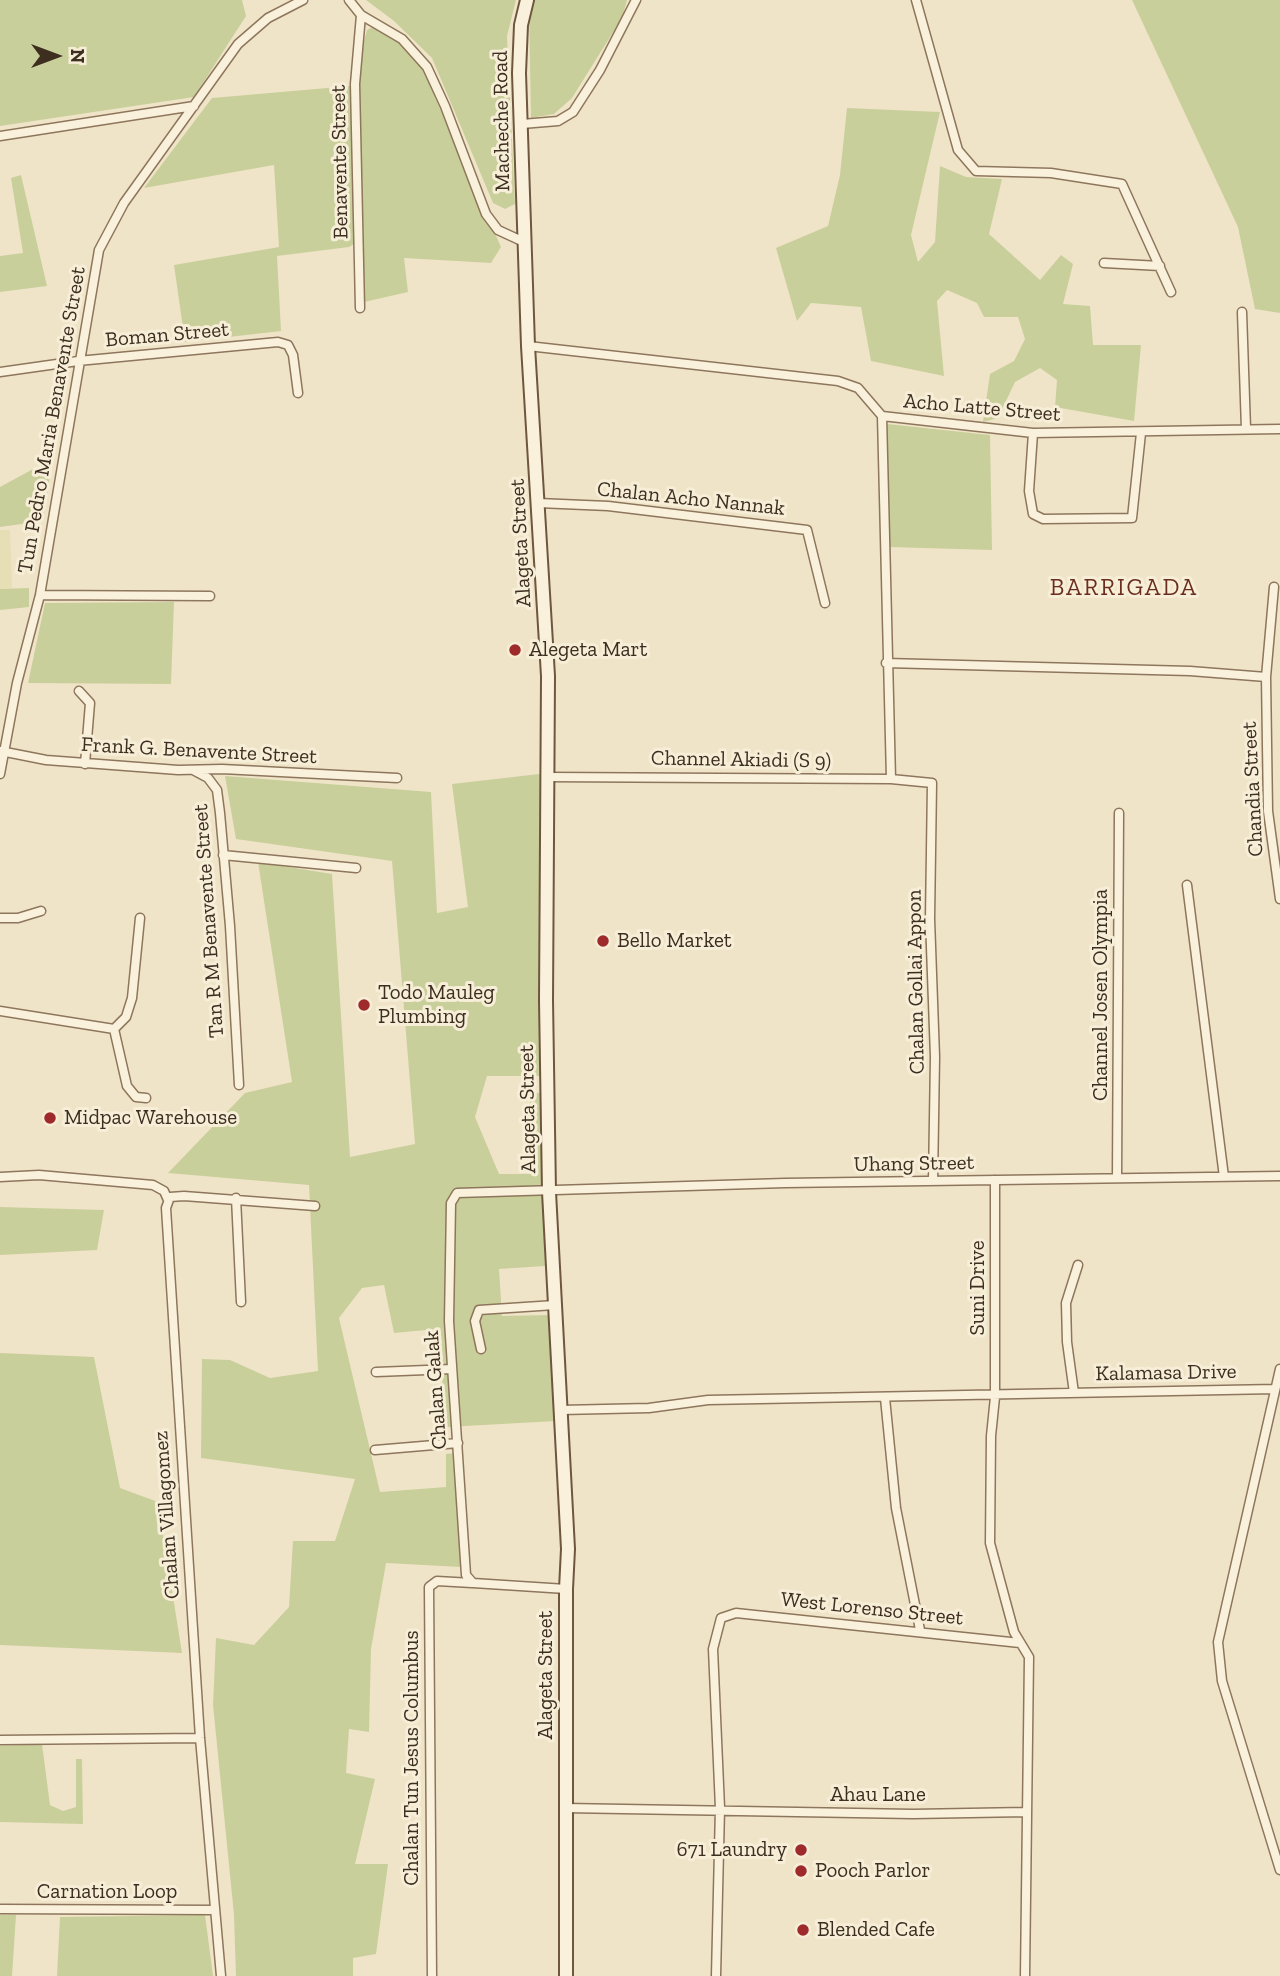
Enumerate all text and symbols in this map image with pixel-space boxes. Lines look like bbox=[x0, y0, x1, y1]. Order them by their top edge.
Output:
north arrow bbox=[21, 21, 91, 91]
text: N bbox=[66, 49, 89, 63]
street label: Macheche Road bbox=[488, 50, 516, 192]
street label: Benavente Street bbox=[326, 85, 354, 239]
street label: Tun Pedro Maria Benavente Street bbox=[13, 265, 91, 575]
street label: Boman Street bbox=[104, 317, 230, 353]
street label: Acho Latte Street bbox=[902, 389, 1062, 427]
street label: Chalan Acho Nannak bbox=[596, 477, 786, 521]
street label: Alageta Street bbox=[505, 478, 537, 608]
district label: BARRIGADA bbox=[1051, 574, 1197, 602]
place label: Alegeta Mart bbox=[529, 637, 647, 663]
marker: Alegeta Mart bbox=[507, 642, 523, 658]
street label: Chandia Street bbox=[1237, 721, 1269, 857]
street label: Frank G. Benavente Street bbox=[80, 732, 318, 770]
street label: Channel Akiadi (S 9) bbox=[651, 746, 831, 774]
street label: Tan R M Benavente Street bbox=[188, 803, 230, 1039]
street label: Chalan Gollai Appon bbox=[902, 889, 930, 1075]
street label: Channel Josen Olympia bbox=[1088, 889, 1114, 1101]
place label: Bello Market bbox=[617, 928, 732, 954]
marker: Bello Market bbox=[595, 933, 611, 949]
place label: Todo Mauleg Plumbing bbox=[378, 980, 495, 1030]
marker: Todo Mauleg Plumbing bbox=[356, 997, 372, 1013]
street label: Alageta Street bbox=[514, 1044, 542, 1174]
place label: Midpac Warehouse bbox=[64, 1105, 237, 1131]
marker: Midpac Warehouse bbox=[42, 1110, 58, 1126]
street label: Uhang Street bbox=[853, 1150, 975, 1178]
street label: Suni Drive bbox=[965, 1240, 991, 1336]
street label: Chalan Galak bbox=[419, 1330, 453, 1450]
street label: Kalamasa Drive bbox=[1095, 1359, 1237, 1387]
street label: Chalan Villagomez bbox=[149, 1430, 185, 1600]
street label: West Lorenso Street bbox=[780, 1587, 964, 1631]
street label: Alageta Street bbox=[533, 1611, 559, 1739]
street label: Chalan Tun Jesus Columbus bbox=[399, 1630, 425, 1886]
street label: Ahau Lane bbox=[830, 1782, 926, 1808]
place label: 671 Laundry bbox=[677, 1837, 787, 1863]
marker: 671 Laundry bbox=[793, 1842, 809, 1858]
place label: Pooch Parlor bbox=[815, 1858, 930, 1884]
marker: Pooch Parlor bbox=[793, 1863, 809, 1879]
street label: Carnation Loop bbox=[37, 1879, 177, 1905]
place label: Blended Cafe bbox=[817, 1917, 935, 1943]
marker: Blended Cafe bbox=[795, 1922, 811, 1938]

